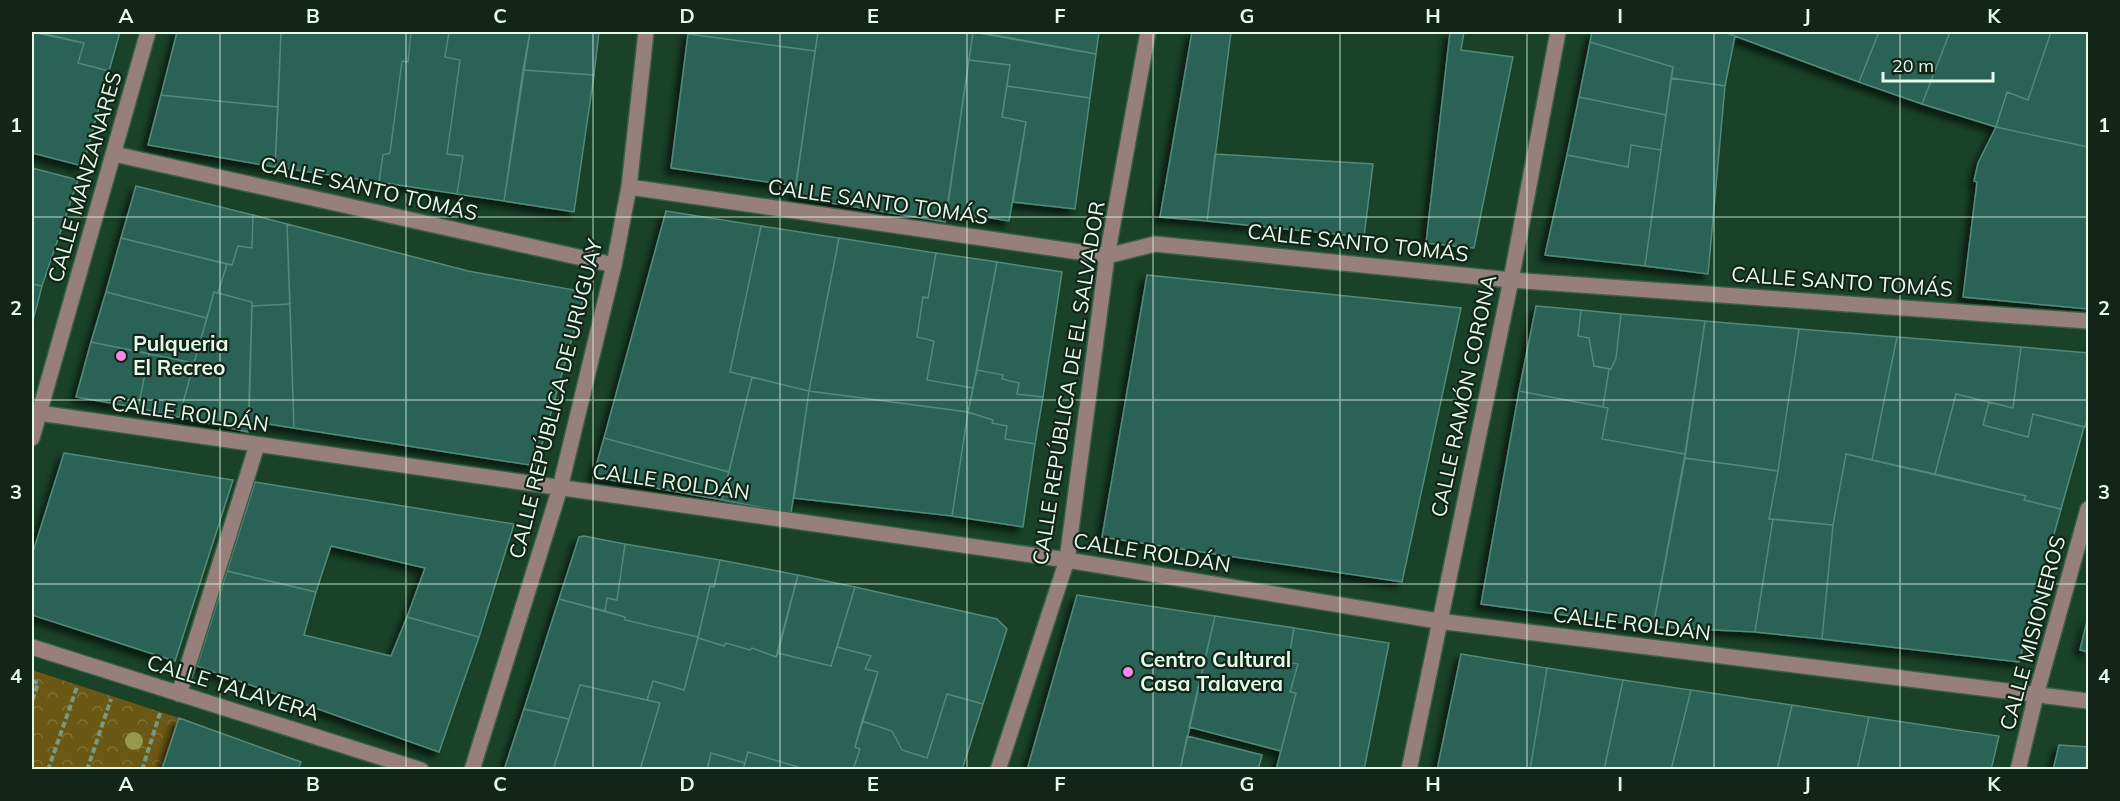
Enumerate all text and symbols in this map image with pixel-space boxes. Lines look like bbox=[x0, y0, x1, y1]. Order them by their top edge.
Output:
text: A bbox=[119, 3, 134, 28]
text: B bbox=[306, 3, 320, 28]
text: C bbox=[493, 3, 507, 28]
text: D bbox=[679, 3, 695, 28]
text: E bbox=[867, 3, 879, 28]
text: F bbox=[1054, 3, 1066, 28]
text: G bbox=[1240, 3, 1254, 28]
text: H bbox=[1425, 3, 1441, 28]
text: I bbox=[1617, 3, 1623, 28]
text: J bbox=[1803, 3, 1811, 28]
text: K bbox=[1987, 3, 2001, 28]
scale bar bbox=[1883, 45, 1992, 83]
text: 20 m bbox=[1892, 54, 1934, 77]
street label: CALLE MANZANARES bbox=[42, 68, 127, 285]
text: 1 bbox=[10, 112, 22, 137]
text: 1 bbox=[2098, 112, 2110, 137]
street label: CALLE SANTO TOMÁS bbox=[258, 150, 480, 226]
street label: CALLE SANTO TOMÁS bbox=[766, 173, 990, 229]
street label: CALLE REPÚBLICA DE EL SALVADOR bbox=[1026, 199, 1110, 567]
street label: CALLE SANTO TOMÁS bbox=[1246, 217, 1470, 267]
street label: CALLE REPÚBLICA DE URUGUAY bbox=[503, 236, 607, 561]
street label: CALLE SANTO TOMÁS bbox=[1730, 260, 1954, 302]
street label: CALLE RAMÓN CORONA bbox=[1425, 272, 1502, 519]
text: 2 bbox=[10, 295, 22, 320]
text: 2 bbox=[2098, 295, 2110, 320]
place label: Pulqueria El Recreo bbox=[133, 330, 229, 380]
marker: Pulqueria El Recreo bbox=[114, 349, 128, 363]
street label: CALLE ROLDÁN bbox=[110, 389, 271, 437]
street label: CALLE ROLDÁN bbox=[591, 457, 752, 505]
text: 3 bbox=[10, 479, 22, 504]
text: 3 bbox=[2098, 479, 2110, 504]
street label: CALLE ROLDÁN bbox=[1072, 527, 1233, 577]
street label: CALLE MISIONEROS bbox=[1994, 533, 2070, 733]
street label: CALLE ROLDÁN bbox=[1552, 600, 1713, 646]
place label: Centro Cultural Casa Talavera bbox=[1140, 646, 1291, 696]
street label: CALLE TALAVERA bbox=[144, 648, 323, 726]
text: 4 bbox=[10, 663, 22, 688]
text: 4 bbox=[2098, 663, 2110, 688]
marker: Centro Cultural Casa Talavera bbox=[1121, 665, 1135, 679]
text: A bbox=[119, 771, 134, 796]
text: B bbox=[306, 771, 320, 796]
text: C bbox=[493, 771, 507, 796]
text: D bbox=[679, 771, 695, 796]
text: E bbox=[867, 771, 879, 796]
text: F bbox=[1054, 771, 1066, 796]
text: G bbox=[1240, 771, 1254, 796]
text: H bbox=[1425, 771, 1441, 796]
text: I bbox=[1617, 771, 1623, 796]
text: J bbox=[1803, 771, 1811, 796]
text: K bbox=[1987, 771, 2001, 796]

